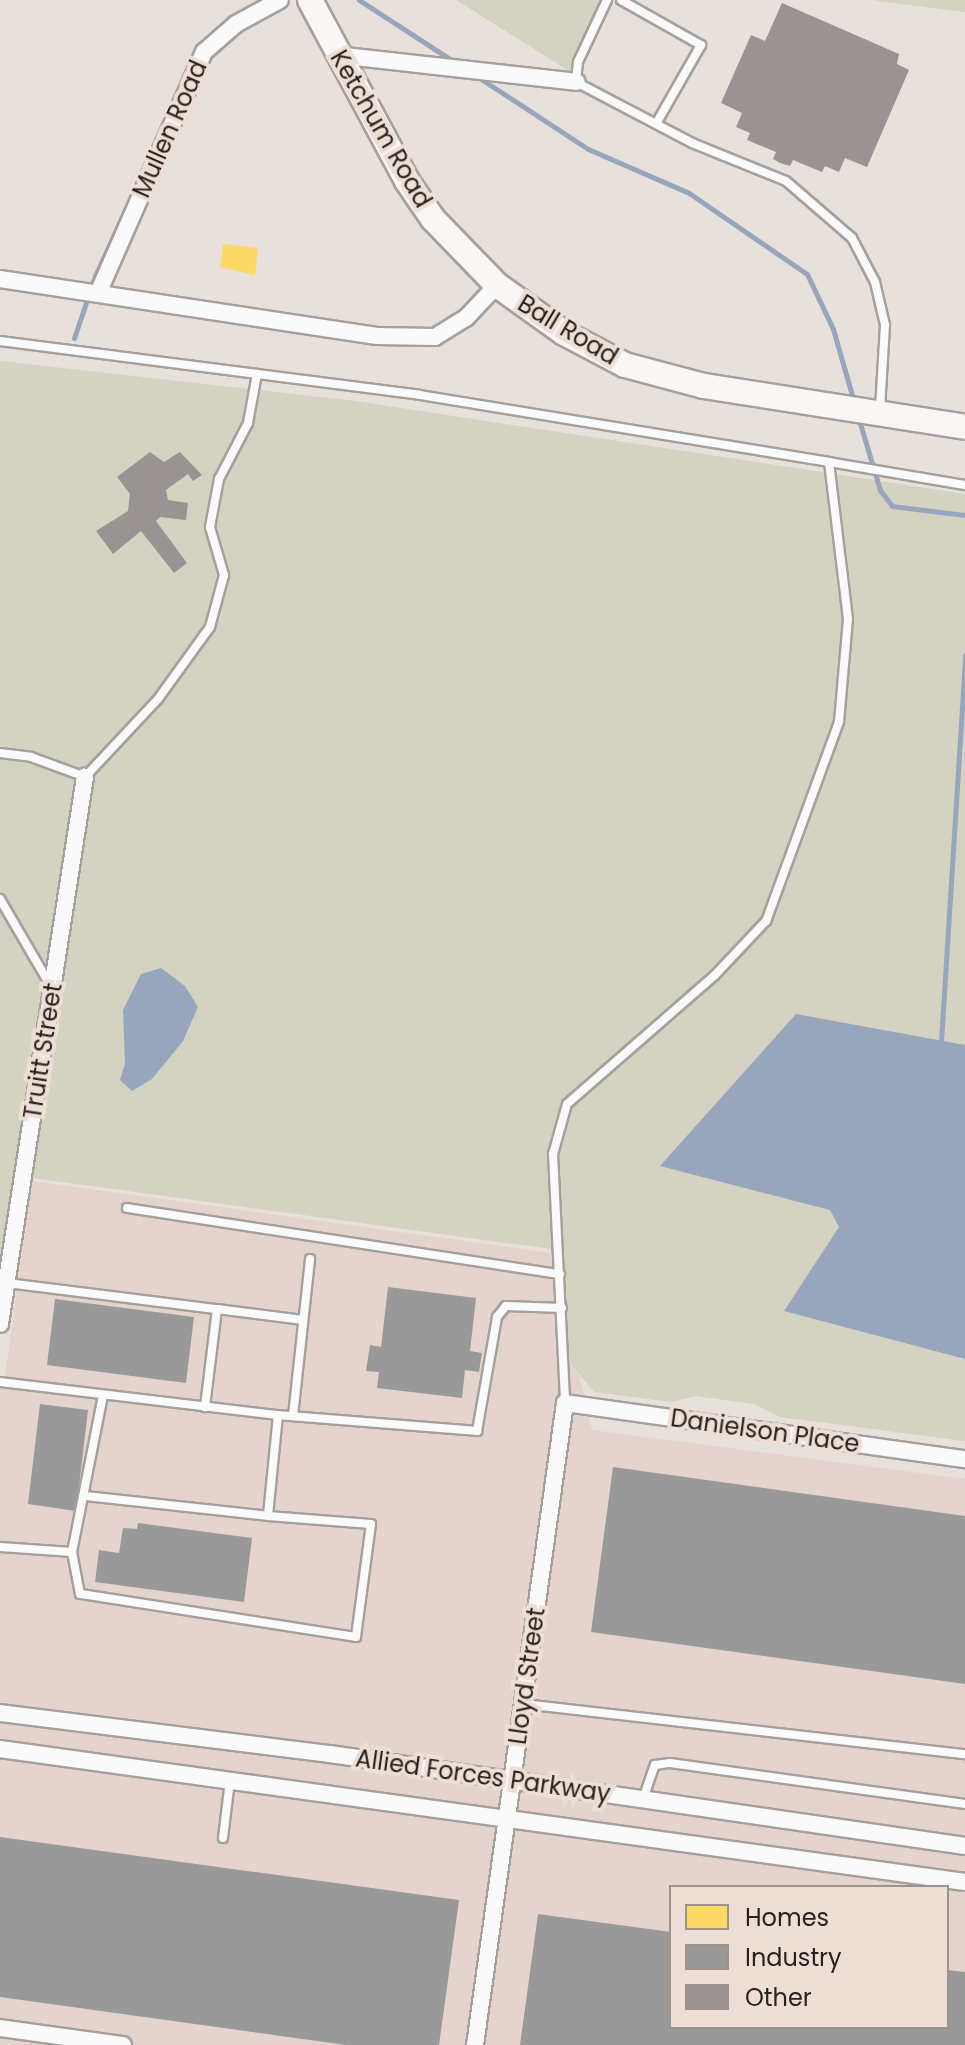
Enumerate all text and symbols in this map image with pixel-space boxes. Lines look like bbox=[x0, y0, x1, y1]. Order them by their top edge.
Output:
street label: Ketchum Road bbox=[324, 45, 438, 213]
street label: Mullen Road bbox=[127, 56, 213, 202]
street label: Ball Road bbox=[513, 289, 623, 371]
street label: Truitt Street bbox=[18, 981, 68, 1121]
street label: Danielson Place bbox=[669, 1403, 861, 1459]
street label: Lloyd Street bbox=[503, 1606, 551, 1746]
street label: Allied Forces Parkway bbox=[354, 1744, 612, 1808]
legend bbox=[669, 1885, 949, 2029]
text: Homes bbox=[745, 1901, 829, 1934]
text: Industry bbox=[745, 1941, 842, 1974]
text: Other bbox=[745, 1981, 812, 2014]

